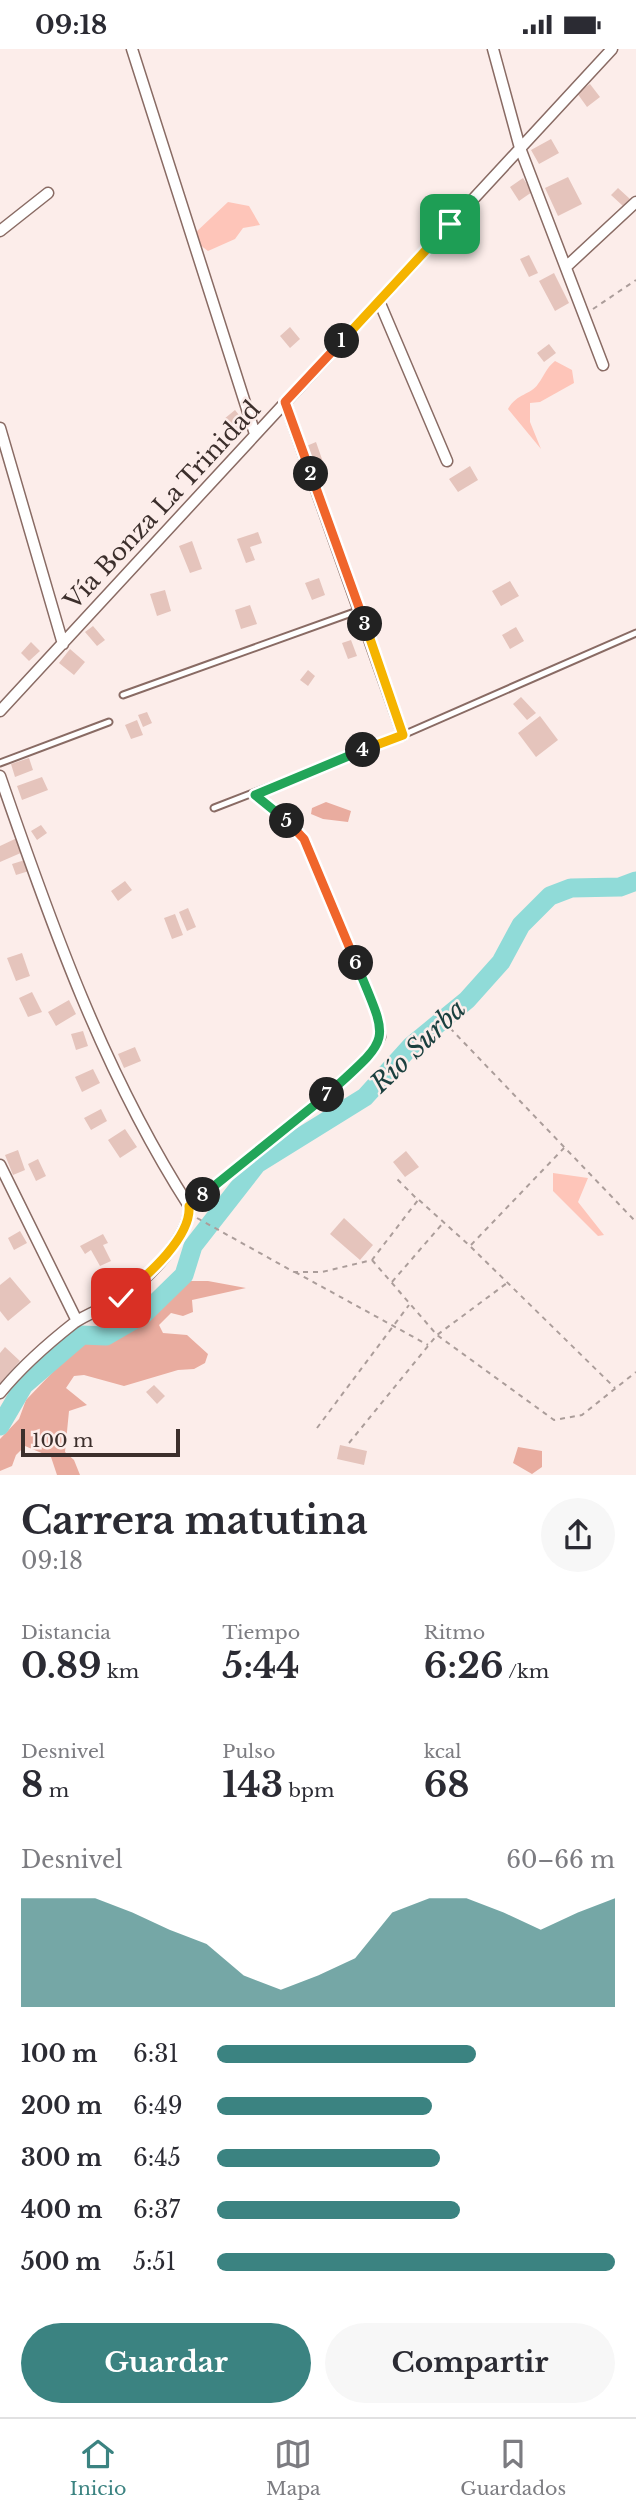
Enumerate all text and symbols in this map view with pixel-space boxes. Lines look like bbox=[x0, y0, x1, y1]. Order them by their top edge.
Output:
text: 09:18 bbox=[35, 9, 107, 41]
pin bbox=[420, 194, 480, 254]
icon: arrive bbox=[431, 205, 469, 243]
pin: 1 bbox=[324, 323, 360, 359]
text: 1 bbox=[337, 329, 346, 352]
street label: Vía Bonza La Trinidad bbox=[57, 395, 266, 616]
pin: 2 bbox=[294, 457, 328, 491]
text: 2 bbox=[304, 462, 317, 485]
pin: 3 bbox=[348, 607, 382, 641]
text: 3 bbox=[358, 612, 371, 635]
pin: 4 bbox=[346, 733, 380, 767]
text: 4 bbox=[356, 738, 369, 761]
pin: 5 bbox=[270, 803, 304, 839]
text: 5 bbox=[281, 809, 292, 832]
pin: 6 bbox=[338, 946, 374, 981]
text: 6 bbox=[349, 951, 362, 974]
water label: Río Surba bbox=[363, 993, 472, 1100]
pin: 7 bbox=[310, 1077, 344, 1113]
text: 7 bbox=[322, 1083, 331, 1106]
pin: 8 bbox=[186, 1177, 220, 1213]
text: 8 bbox=[196, 1183, 209, 1206]
pin bbox=[91, 1268, 151, 1328]
icon: check bbox=[102, 1279, 140, 1317]
scale bar bbox=[21, 1427, 180, 1458]
text: 100 m bbox=[32, 1429, 93, 1452]
text: Carrera matutina bbox=[21, 1497, 368, 1544]
button: share bbox=[541, 1498, 615, 1572]
text: 09:18 bbox=[21, 1547, 83, 1575]
text: Distancia bbox=[21, 1621, 111, 1644]
text: Tiempo bbox=[222, 1621, 300, 1644]
text: Ritmo bbox=[424, 1621, 485, 1644]
text: 0.89 bbox=[21, 1644, 102, 1687]
text: 5:44 bbox=[222, 1644, 300, 1687]
text: 6:26 bbox=[424, 1644, 504, 1687]
text: km bbox=[102, 1660, 139, 1683]
text: /km bbox=[504, 1660, 549, 1683]
text: Desnivel bbox=[21, 1740, 105, 1763]
text: Pulso bbox=[222, 1740, 275, 1763]
text: kcal bbox=[424, 1740, 462, 1763]
text: 8 bbox=[21, 1763, 43, 1806]
text: 143 bbox=[222, 1763, 283, 1806]
text: 68 bbox=[424, 1763, 469, 1806]
text: m bbox=[43, 1779, 69, 1802]
text: bpm bbox=[283, 1779, 334, 1802]
text: Desnivel bbox=[21, 1846, 123, 1874]
text: 60–66 m bbox=[506, 1846, 615, 1874]
text: 100 m bbox=[21, 2040, 97, 2068]
text: 6:31 bbox=[133, 2040, 179, 2068]
text: 200 m bbox=[21, 2092, 102, 2120]
text: 6:49 bbox=[133, 2092, 183, 2120]
text: 300 m bbox=[21, 2144, 102, 2172]
text: 6:45 bbox=[133, 2144, 181, 2172]
text: 400 m bbox=[21, 2196, 103, 2224]
text: 6:37 bbox=[133, 2196, 180, 2224]
text: 500 m bbox=[21, 2248, 101, 2276]
text: 5:51 bbox=[133, 2248, 176, 2276]
button: Guardar bbox=[21, 2323, 311, 2403]
button: Compartir bbox=[325, 2323, 615, 2403]
tab: Inicio bbox=[70, 2435, 126, 2500]
tab: Mapa bbox=[266, 2435, 321, 2500]
tab: Guardados bbox=[460, 2435, 566, 2500]

